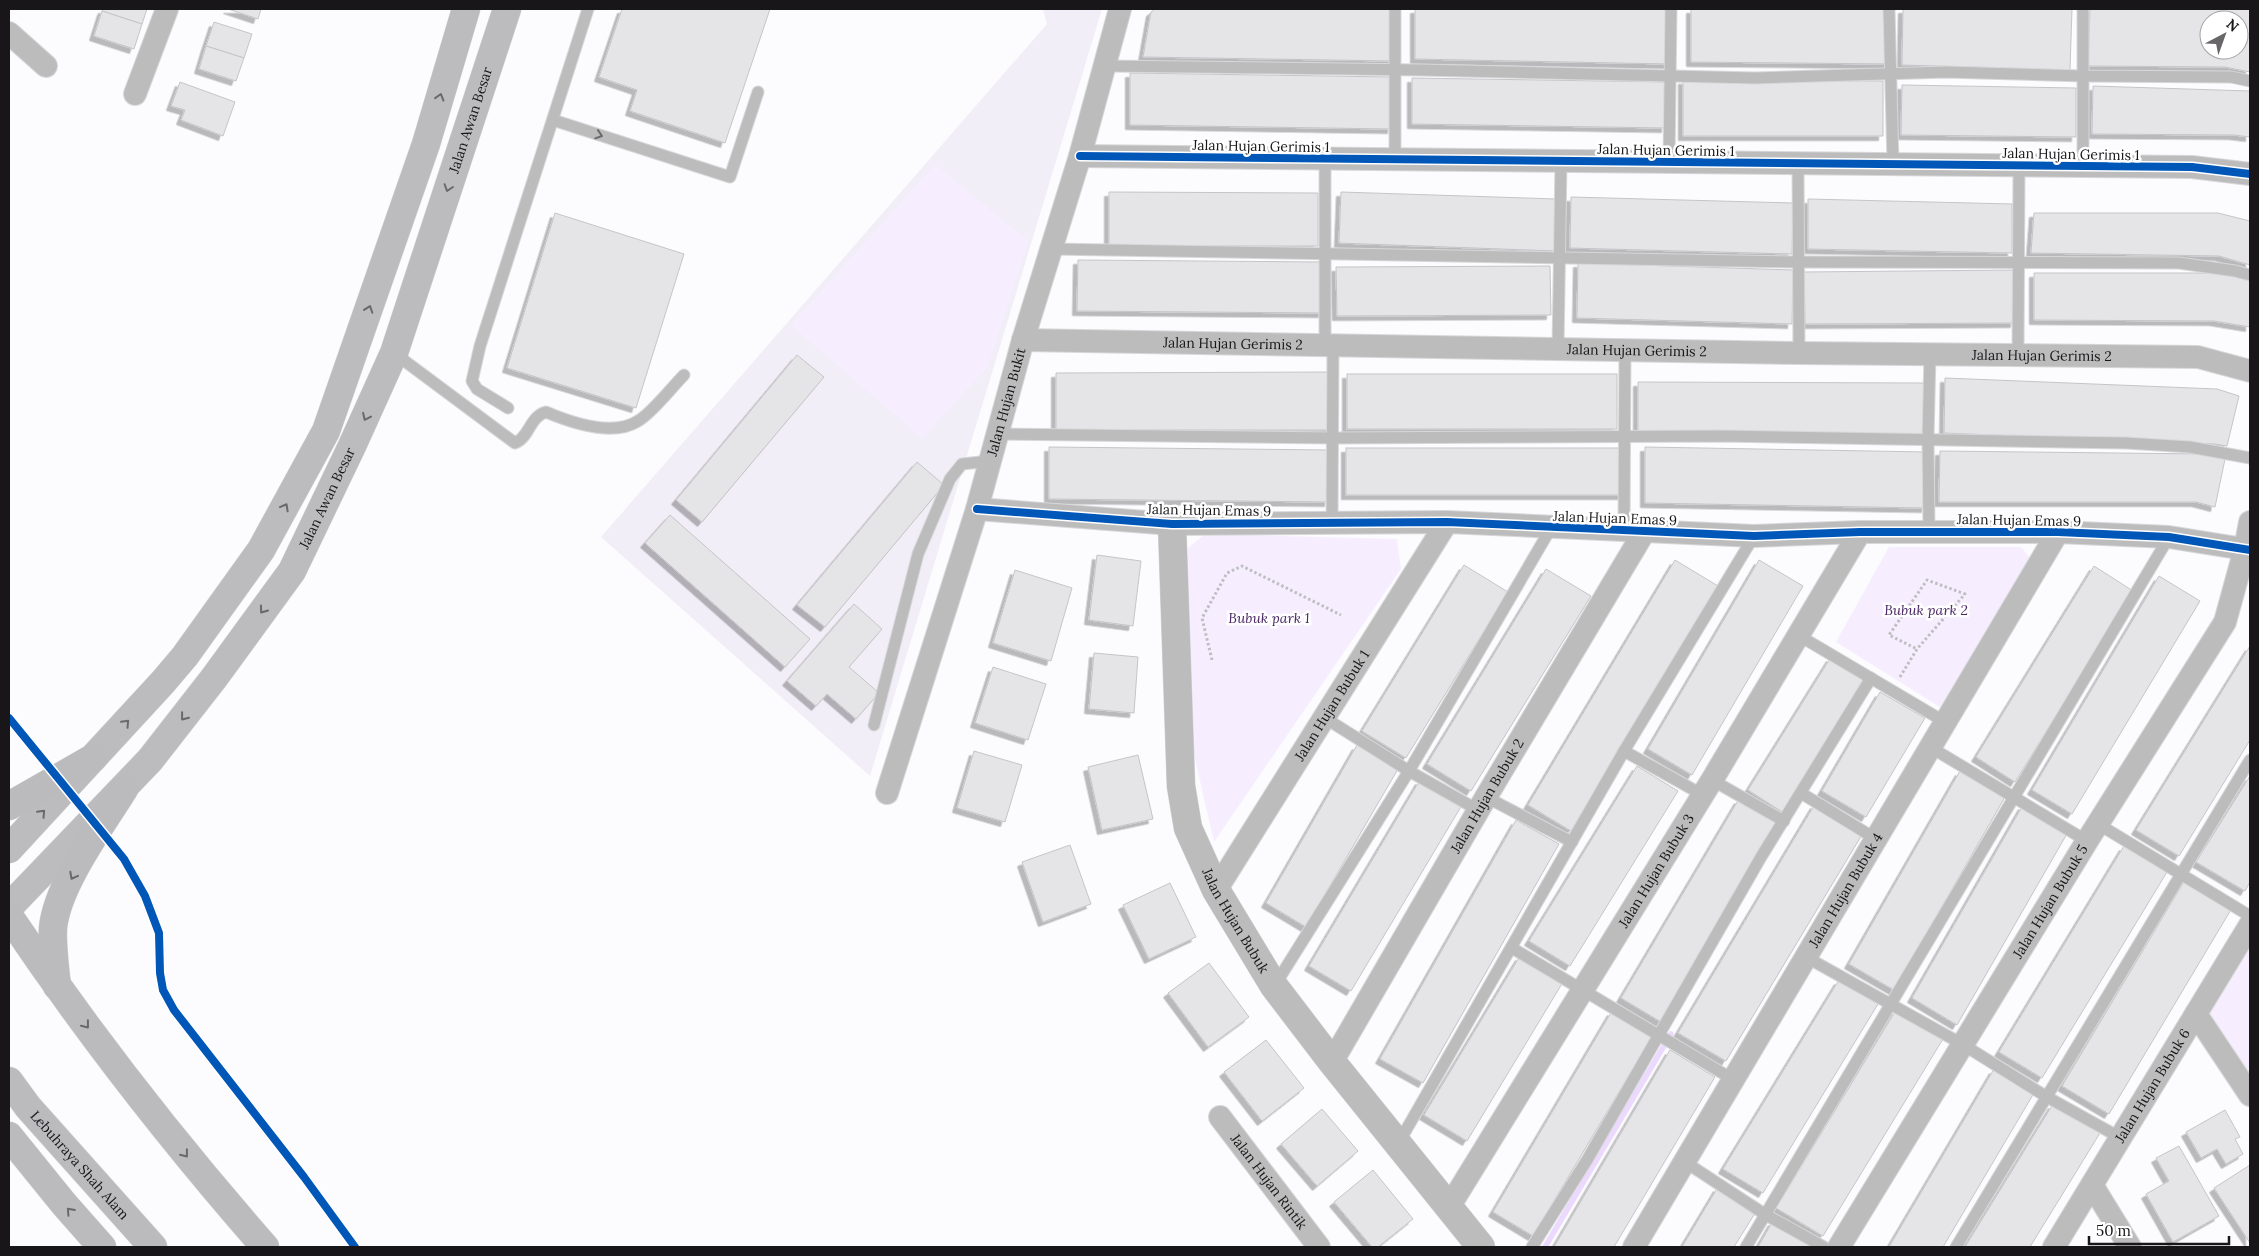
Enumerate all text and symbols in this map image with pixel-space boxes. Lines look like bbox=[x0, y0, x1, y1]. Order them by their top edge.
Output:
north arrow bbox=[2199, 10, 2249, 60]
text: N bbox=[2223, 15, 2243, 36]
street label: Jalan Awan Besar bbox=[444, 65, 496, 176]
one-way arrow bbox=[435, 94, 445, 102]
one-way arrow bbox=[595, 129, 603, 139]
street label: Jalan Hujan Gerimis 1 bbox=[1191, 136, 1330, 156]
street label: Jalan Hujan Gerimis 1 bbox=[1596, 140, 1735, 160]
street label: Jalan Hujan Gerimis 1 bbox=[2001, 144, 2140, 164]
one-way arrow bbox=[443, 183, 453, 192]
one-way arrow bbox=[364, 306, 374, 314]
street label: Jalan Hujan Gerimis 2 bbox=[1162, 333, 1303, 354]
street label: Jalan Hujan Gerimis 2 bbox=[1566, 340, 1707, 360]
street label: Jalan Hujan Bukit bbox=[983, 345, 1030, 459]
street label: Jalan Hujan Gerimis 2 bbox=[1971, 346, 2112, 365]
one-way arrow bbox=[361, 412, 372, 421]
street label: Jalan Awan Besar bbox=[295, 444, 359, 553]
street label: Jalan Hujan Emas 9 bbox=[1146, 500, 1271, 520]
one-way arrow bbox=[278, 503, 288, 512]
street label: Jalan Hujan Emas 9 bbox=[1552, 507, 1677, 529]
street label: Jalan Hujan Emas 9 bbox=[1956, 510, 2081, 530]
park label: Bubuk park 2 bbox=[1884, 601, 1968, 619]
one-way arrow bbox=[260, 605, 269, 614]
park label: Bubuk park 1 bbox=[1228, 609, 1310, 627]
street label: Jalan Hujan Bubuk 1 bbox=[1290, 647, 1373, 765]
one-way arrow bbox=[181, 711, 190, 720]
one-way arrow bbox=[120, 719, 129, 728]
street label: Jalan Hujan Bubuk 2 bbox=[1446, 735, 1528, 857]
one-way arrow bbox=[36, 810, 45, 819]
street label: Jalan Hujan Bubuk 3 bbox=[1614, 810, 1698, 932]
street label: Jalan Hujan Bubuk 4 bbox=[1804, 829, 1887, 951]
street label: Jalan Hujan Bubuk 5 bbox=[2008, 841, 2092, 962]
street label: Jalan Hujan Bubuk bbox=[1198, 864, 1273, 977]
one-way arrow bbox=[69, 870, 79, 879]
one-way arrow bbox=[81, 1020, 90, 1029]
street label: Jalan Hujan Bubuk 6 bbox=[2110, 1025, 2194, 1147]
street label: Lebuhraya Shah Alam bbox=[26, 1107, 133, 1224]
street label: Jalan Hujan Rintik bbox=[1226, 1129, 1312, 1233]
one-way arrow bbox=[180, 1148, 188, 1157]
one-way arrow bbox=[67, 1208, 76, 1217]
scale bar bbox=[2089, 1214, 2229, 1246]
text: 50 m bbox=[2096, 1221, 2131, 1240]

